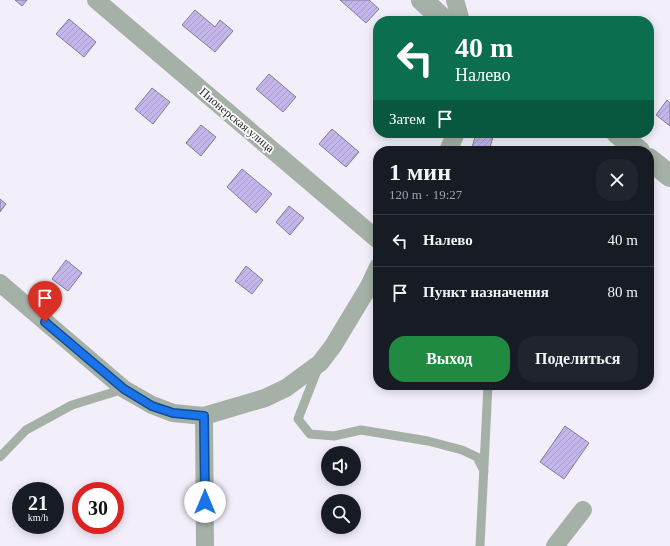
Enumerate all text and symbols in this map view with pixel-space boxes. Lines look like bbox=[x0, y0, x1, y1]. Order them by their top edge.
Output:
icon: left bbox=[389, 32, 441, 84]
text: 40 m bbox=[455, 32, 513, 63]
text: Налево bbox=[455, 65, 511, 85]
street label: Пионерская улица bbox=[197, 85, 278, 156]
icon: arrive bbox=[434, 108, 456, 130]
text: Затем bbox=[389, 111, 426, 127]
text: 1 мин bbox=[389, 159, 451, 185]
button: close bbox=[596, 159, 638, 201]
text: 120 m · 19:27 bbox=[389, 187, 462, 202]
icon: left bbox=[389, 230, 411, 252]
text: Налево bbox=[423, 232, 473, 248]
text: 40 m bbox=[608, 232, 638, 248]
pin bbox=[28, 281, 62, 322]
icon: arrive bbox=[389, 282, 411, 304]
text: Пункт назначения bbox=[423, 284, 549, 300]
text: 80 m bbox=[608, 284, 638, 300]
icon: arrive bbox=[34, 287, 56, 309]
button: Выход bbox=[389, 336, 510, 382]
button: Поделиться bbox=[518, 336, 638, 382]
map controls bbox=[321, 446, 361, 534]
button: sound bbox=[321, 446, 361, 486]
position arrow bbox=[184, 481, 226, 523]
speed limit sign: 30 bbox=[72, 482, 124, 534]
text: 21 bbox=[28, 492, 48, 514]
button: search bbox=[321, 494, 361, 534]
text: km/h bbox=[28, 512, 48, 523]

